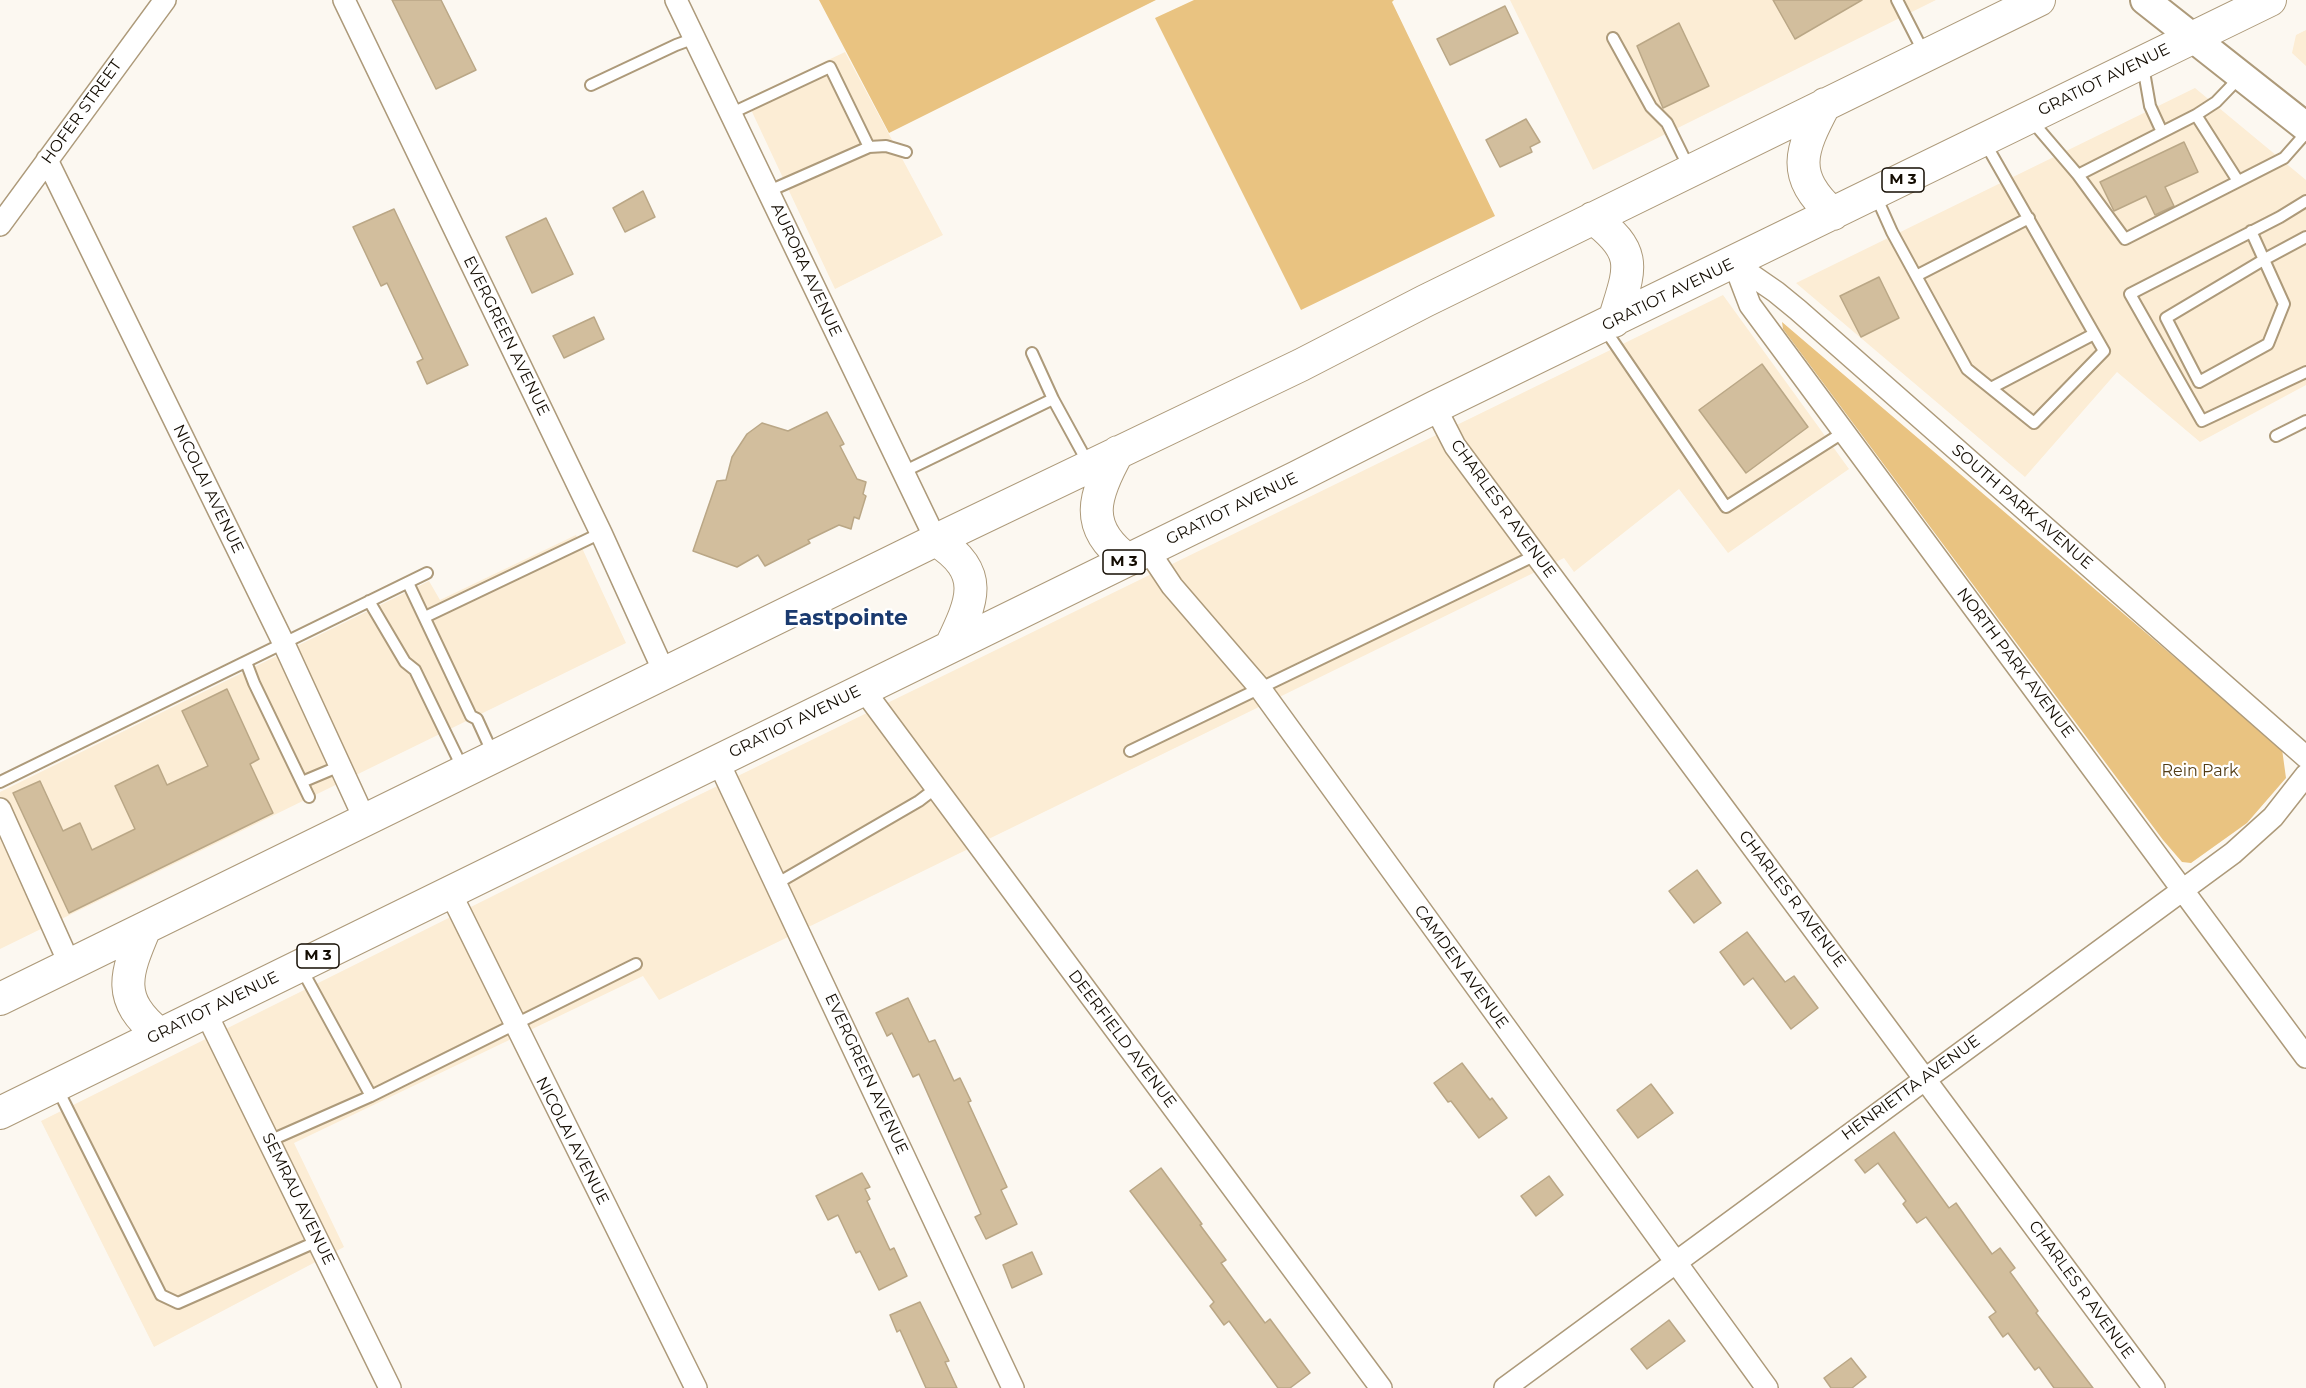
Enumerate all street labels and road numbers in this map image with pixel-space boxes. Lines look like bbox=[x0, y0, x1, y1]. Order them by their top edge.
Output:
street label: GRATIOT AVENUE bbox=[2035, 40, 2173, 120]
street label: HOFER STREET bbox=[38, 56, 126, 168]
road number: M 3 bbox=[1882, 168, 1924, 192]
street label: AURORA AVENUE bbox=[767, 200, 845, 340]
street label: EVERGREEN AVENUE bbox=[459, 253, 553, 419]
street label: GRATIOT AVENUE bbox=[1599, 255, 1737, 335]
street label: NICOLAI AVENUE bbox=[168, 421, 248, 557]
street label: CHARLES R AVENUE bbox=[1446, 436, 1560, 582]
street label: SOUTH PARK AVENUE bbox=[1948, 441, 2096, 573]
street label: GRATIOT AVENUE bbox=[1163, 469, 1301, 549]
road number: M 3 bbox=[1103, 550, 1145, 574]
street label: NORTH PARK AVENUE bbox=[1952, 584, 2078, 742]
street label: GRATIOT AVENUE bbox=[726, 682, 864, 762]
street label: CHARLES R AVENUE bbox=[1734, 827, 1850, 971]
street label: CAMDEN AVENUE bbox=[1410, 902, 1512, 1032]
road number: M 3 bbox=[297, 944, 339, 968]
street label: DEERFIELD AVENUE bbox=[1064, 966, 1180, 1112]
street label: GRATIOT AVENUE bbox=[144, 968, 282, 1048]
street label: EVERGREEN AVENUE bbox=[820, 991, 912, 1157]
street label: HENRIETTA AVENUE bbox=[1838, 1031, 1984, 1145]
street label: NICOLAI AVENUE bbox=[531, 1074, 613, 1208]
street label: SEMRAU AVENUE bbox=[258, 1130, 338, 1268]
street label: CHARLES R AVENUE bbox=[2024, 1217, 2138, 1363]

